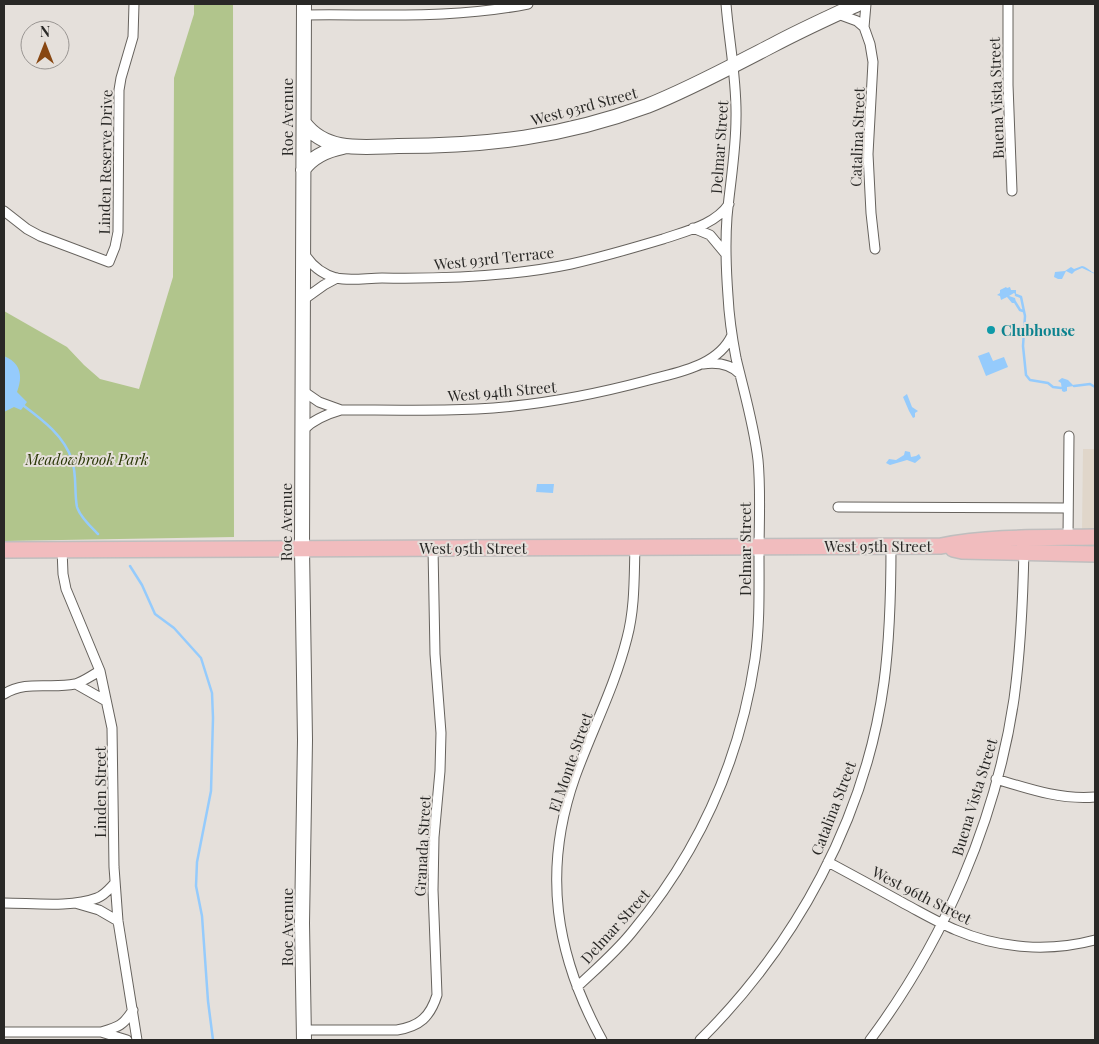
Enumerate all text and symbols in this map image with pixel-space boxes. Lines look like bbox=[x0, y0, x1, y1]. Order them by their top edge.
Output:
north arrow bbox=[20, 20, 70, 70]
text: N bbox=[40, 22, 50, 41]
street label: Buena Vista Street bbox=[984, 36, 1008, 159]
street label: Roe Avenue bbox=[277, 78, 297, 156]
street label: West 93rd Street bbox=[528, 82, 640, 130]
street label: Catalina Street bbox=[845, 86, 869, 187]
street label: Linden Reserve Drive bbox=[94, 89, 116, 235]
street label: Delmar Street bbox=[706, 99, 732, 195]
street label: West 93rd Terrace bbox=[432, 242, 555, 274]
place label: Clubhouse bbox=[1001, 320, 1076, 340]
marker: Clubhouse bbox=[985, 324, 997, 336]
street label: West 94th Street bbox=[446, 376, 558, 406]
park label: Meadowbrook Park bbox=[24, 449, 149, 469]
street label: Roe Avenue bbox=[276, 483, 296, 561]
street label: Delmar Street bbox=[735, 501, 755, 596]
street label: West 95th Street bbox=[823, 536, 932, 556]
street label: West 95th Street bbox=[418, 538, 527, 558]
street label: El Monte Street bbox=[544, 709, 597, 814]
street label: Buena Vista Street bbox=[947, 735, 1002, 858]
street label: Linden Street bbox=[90, 746, 110, 838]
street label: Catalina Street bbox=[806, 757, 860, 858]
street label: Granada Street bbox=[409, 794, 435, 897]
street label: West 96th Street bbox=[868, 861, 976, 929]
street label: Delmar Street bbox=[576, 884, 654, 968]
street label: Roe Avenue bbox=[277, 888, 297, 966]

